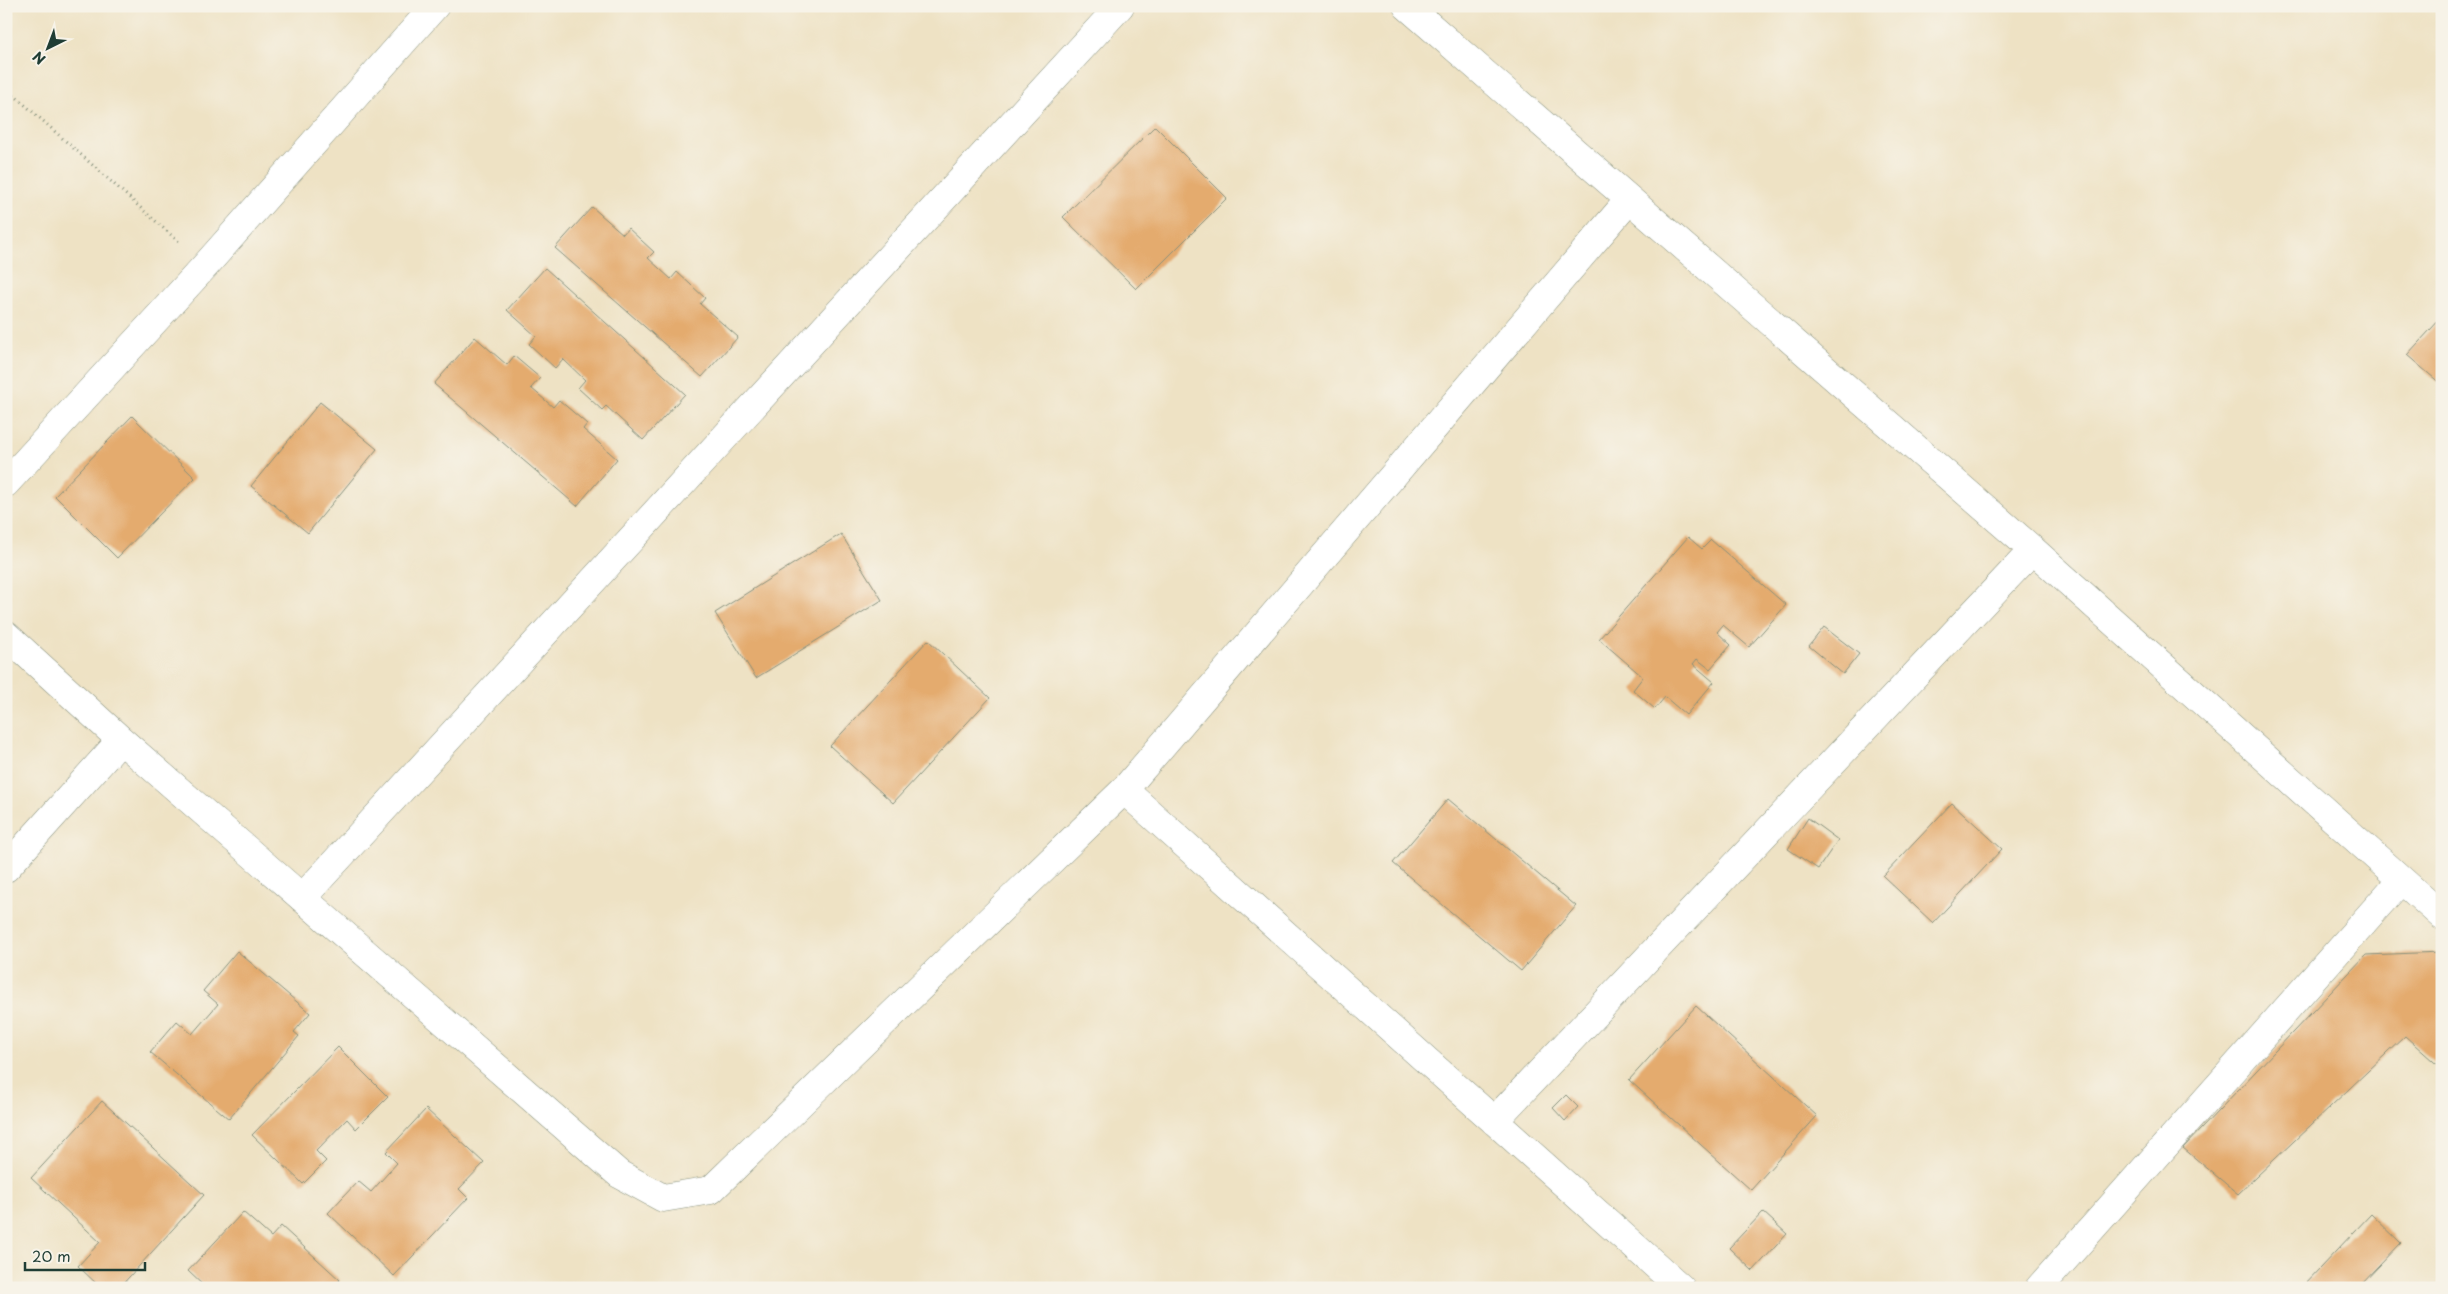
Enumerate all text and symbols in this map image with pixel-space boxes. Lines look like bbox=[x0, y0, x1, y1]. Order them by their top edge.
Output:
north arrow bbox=[22, 22, 72, 72]
text: N bbox=[28, 47, 50, 70]
scale bar bbox=[25, 1239, 145, 1271]
text: 20 m bbox=[32, 1244, 71, 1267]

